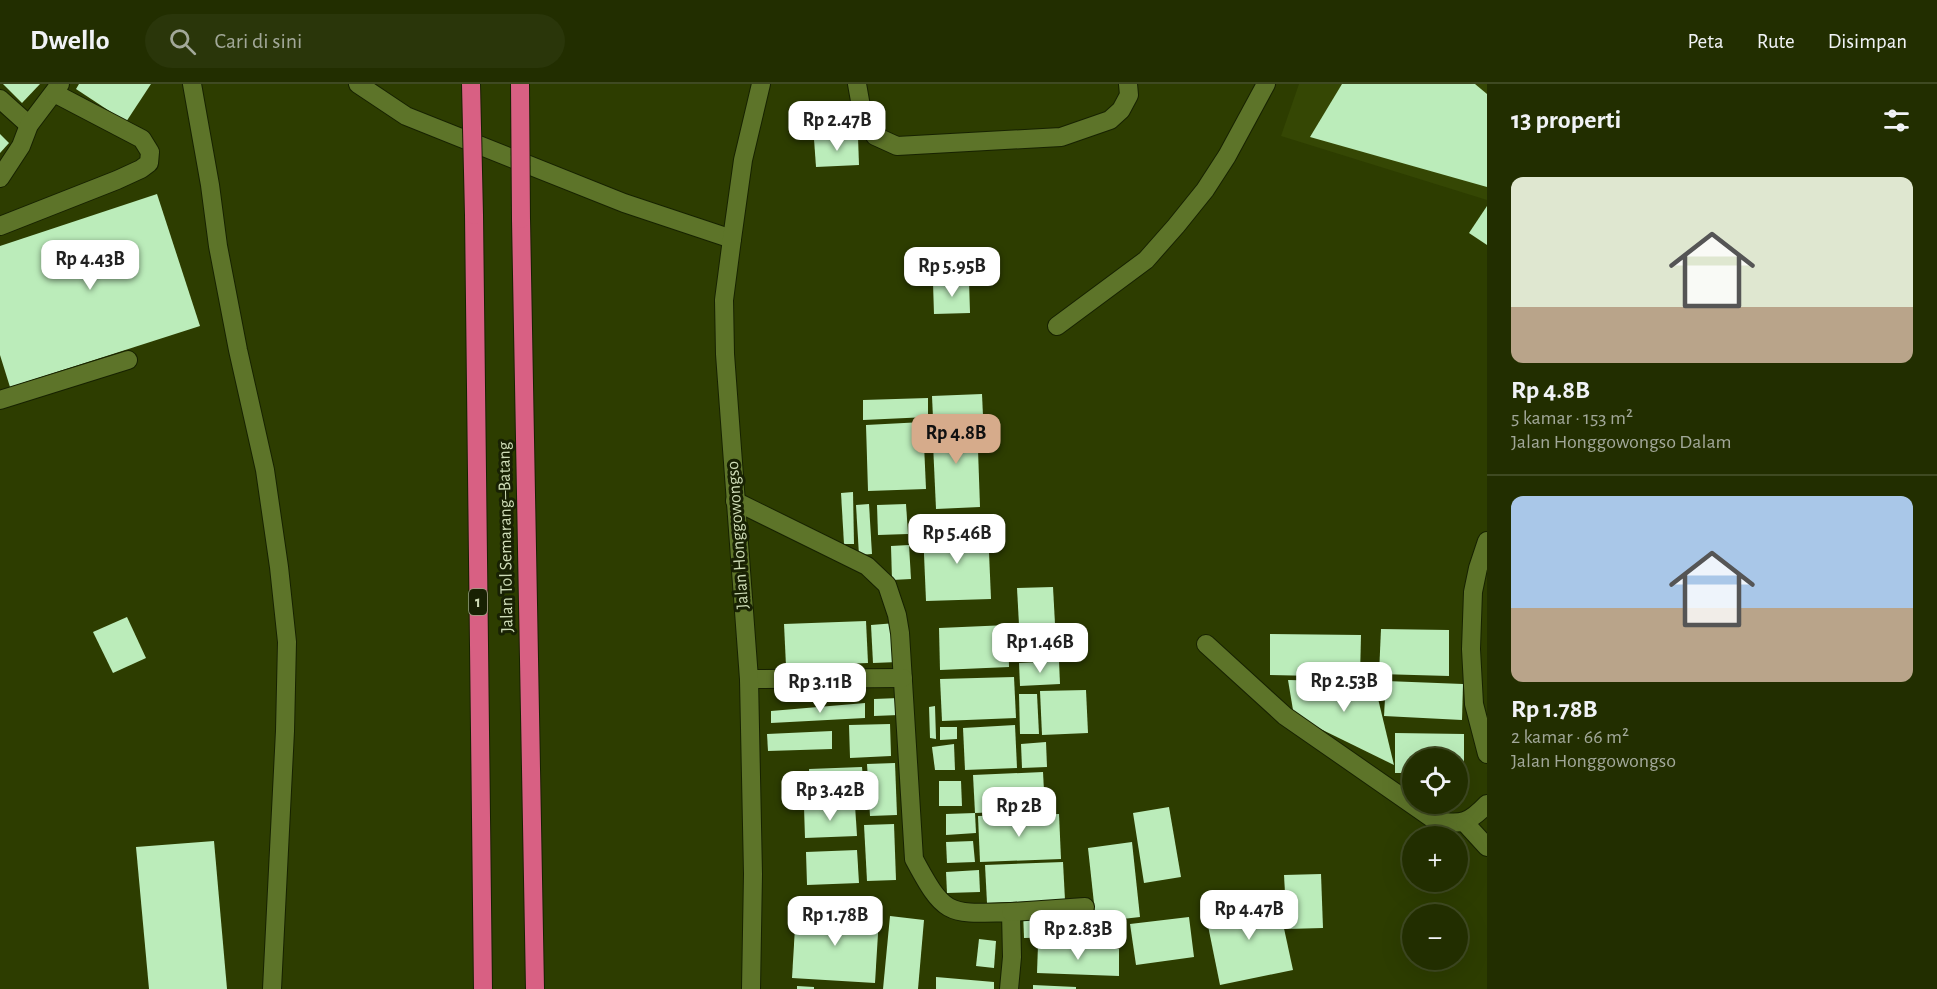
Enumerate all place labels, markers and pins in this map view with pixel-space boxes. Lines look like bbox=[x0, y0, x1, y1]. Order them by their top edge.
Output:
pin: Rp 2.47B bbox=[775, 101, 899, 152]
pin: Rp 4.43B bbox=[28, 240, 152, 291]
pin: Rp 5.95B bbox=[890, 247, 1014, 298]
pin: Rp 4.8B bbox=[901, 414, 1011, 465]
pin: Rp 5.46B bbox=[895, 514, 1019, 565]
pin: Rp 1.46B bbox=[978, 623, 1102, 674]
pin: Rp 2.53B bbox=[1282, 662, 1406, 713]
pin: Rp 3.11B bbox=[758, 663, 882, 714]
pin: Rp 3.42B bbox=[768, 771, 892, 822]
pin: Rp 2B bbox=[977, 787, 1061, 838]
pin: Rp 4.47B bbox=[1187, 890, 1311, 941]
pin: Rp 1.78B bbox=[773, 896, 897, 947]
pin: Rp 2.83B bbox=[1016, 910, 1140, 961]

